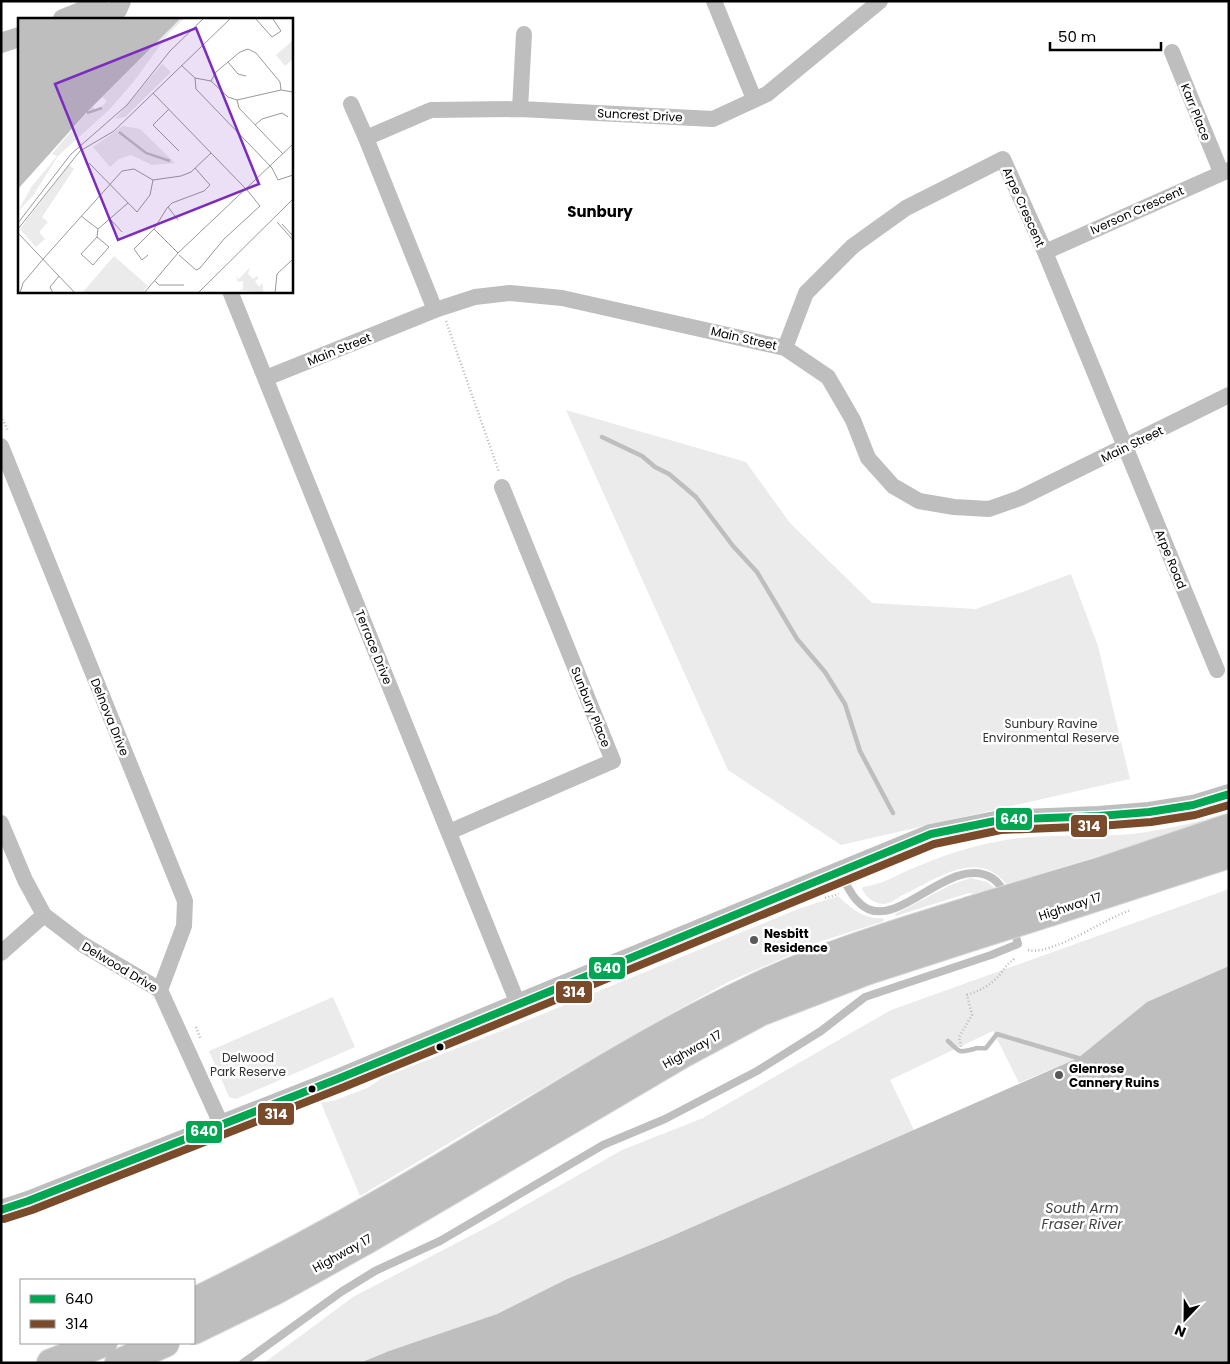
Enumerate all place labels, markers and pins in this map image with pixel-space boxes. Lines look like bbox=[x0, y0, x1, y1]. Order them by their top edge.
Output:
place label: Nesbitt Residence bbox=[764, 925, 828, 956]
marker: Nesbitt Residence bbox=[748, 934, 760, 946]
unlabelled marker bbox=[435, 1042, 445, 1052]
place label: Glenrose Cannery Ruins bbox=[1069, 1060, 1160, 1091]
marker: Glenrose Cannery Ruins bbox=[1053, 1069, 1065, 1081]
unlabelled marker bbox=[307, 1084, 317, 1094]

